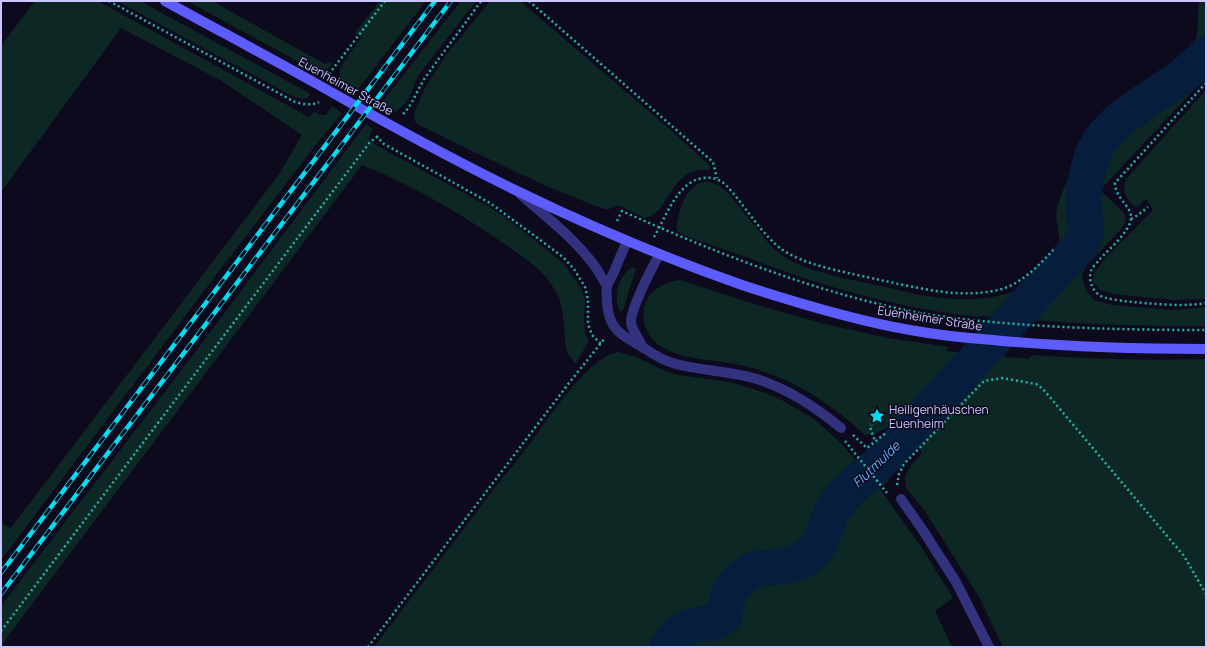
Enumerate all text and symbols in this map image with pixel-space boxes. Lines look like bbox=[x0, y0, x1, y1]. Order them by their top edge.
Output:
street label: Euenheimer Straße bbox=[296, 53, 396, 119]
street label: Euenheimer Straße bbox=[876, 301, 984, 335]
place label: Heiligenhäuschen Euenheim bbox=[889, 401, 989, 432]
place icon: Heiligenhäuschen Euenheim bbox=[868, 407, 886, 425]
water label: Flutmulde bbox=[848, 436, 905, 491]

